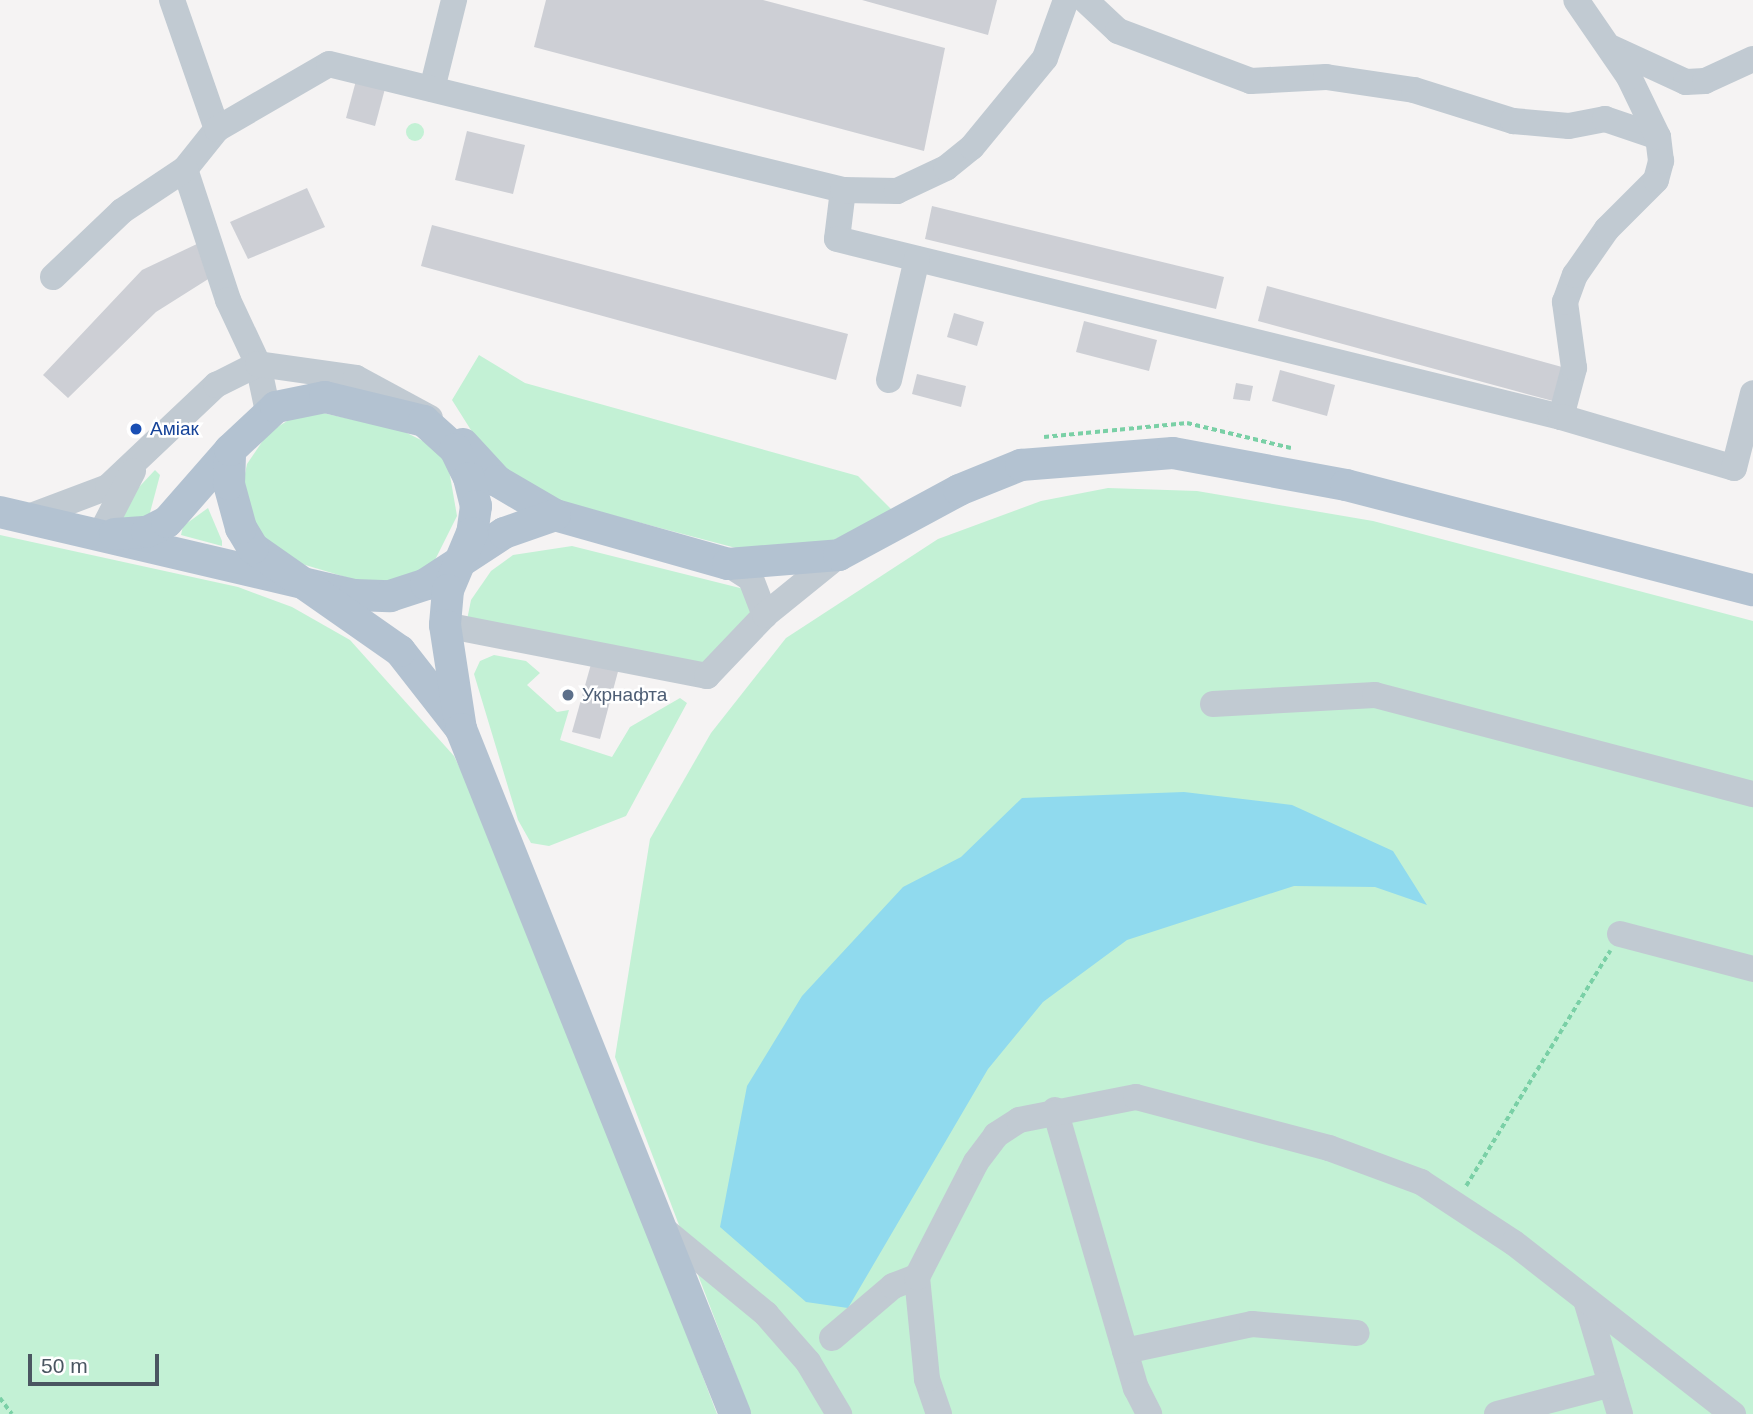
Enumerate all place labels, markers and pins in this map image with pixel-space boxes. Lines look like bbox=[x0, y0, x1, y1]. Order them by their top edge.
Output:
place label: Аміак bbox=[150, 418, 199, 440]
marker: Аміак bbox=[128, 421, 144, 437]
place label: Укрнафта bbox=[582, 684, 667, 706]
marker: Укрнафта bbox=[560, 687, 576, 703]

